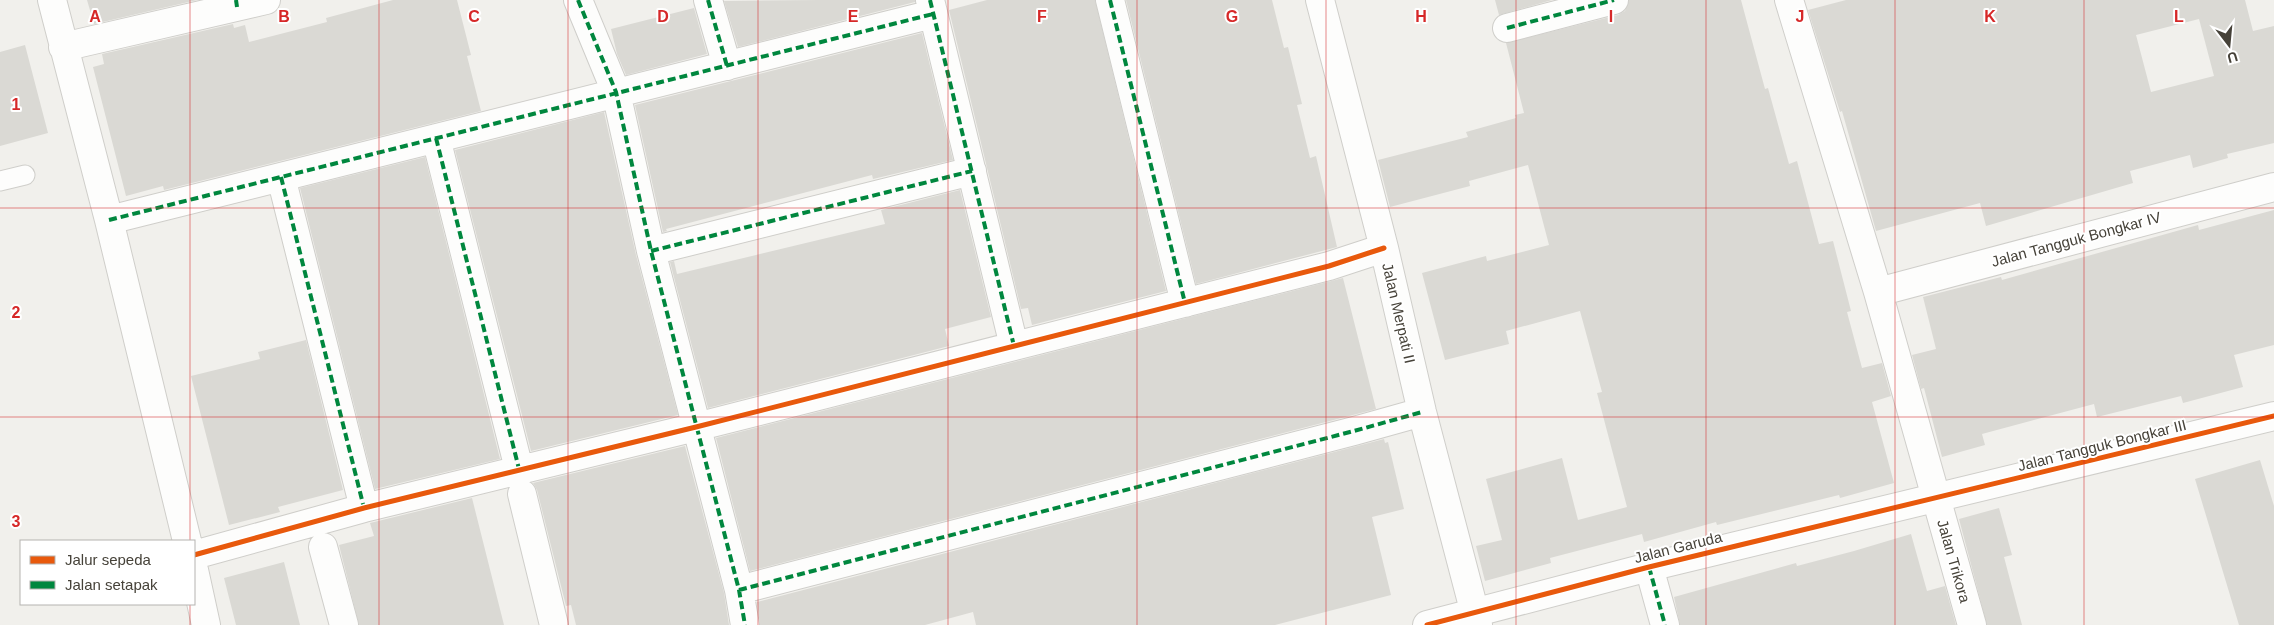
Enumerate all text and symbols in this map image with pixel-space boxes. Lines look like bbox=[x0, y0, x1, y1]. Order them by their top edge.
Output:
text: A bbox=[89, 8, 101, 25]
text: B bbox=[278, 8, 290, 25]
text: C bbox=[468, 8, 480, 25]
text: D bbox=[657, 8, 669, 25]
text: E bbox=[848, 8, 859, 25]
text: F bbox=[1037, 8, 1047, 25]
text: G bbox=[1226, 8, 1238, 25]
text: H bbox=[1415, 8, 1427, 25]
text: I bbox=[1609, 8, 1613, 25]
text: J bbox=[1796, 8, 1804, 25]
text: K bbox=[1984, 8, 1996, 25]
text: L bbox=[2174, 8, 2184, 25]
north arrow bbox=[2204, 20, 2254, 70]
text: U bbox=[2226, 48, 2240, 67]
text: 1 bbox=[12, 96, 21, 113]
street label: Jalan Tangguk Bongkar IV bbox=[1989, 208, 2163, 270]
street label: Jalan Merpati II bbox=[1379, 261, 1419, 365]
text: 2 bbox=[12, 304, 21, 321]
street label: Jalan Tangguk Bongkar III bbox=[2016, 416, 2188, 474]
text: 3 bbox=[12, 513, 21, 530]
street label: Jalan Trikora bbox=[1934, 517, 1974, 605]
street label: Jalan Garuda bbox=[1632, 528, 1724, 566]
legend bbox=[20, 540, 195, 605]
text: Jalur sepeda bbox=[65, 551, 152, 568]
text: Jalan setapak bbox=[65, 576, 158, 593]

